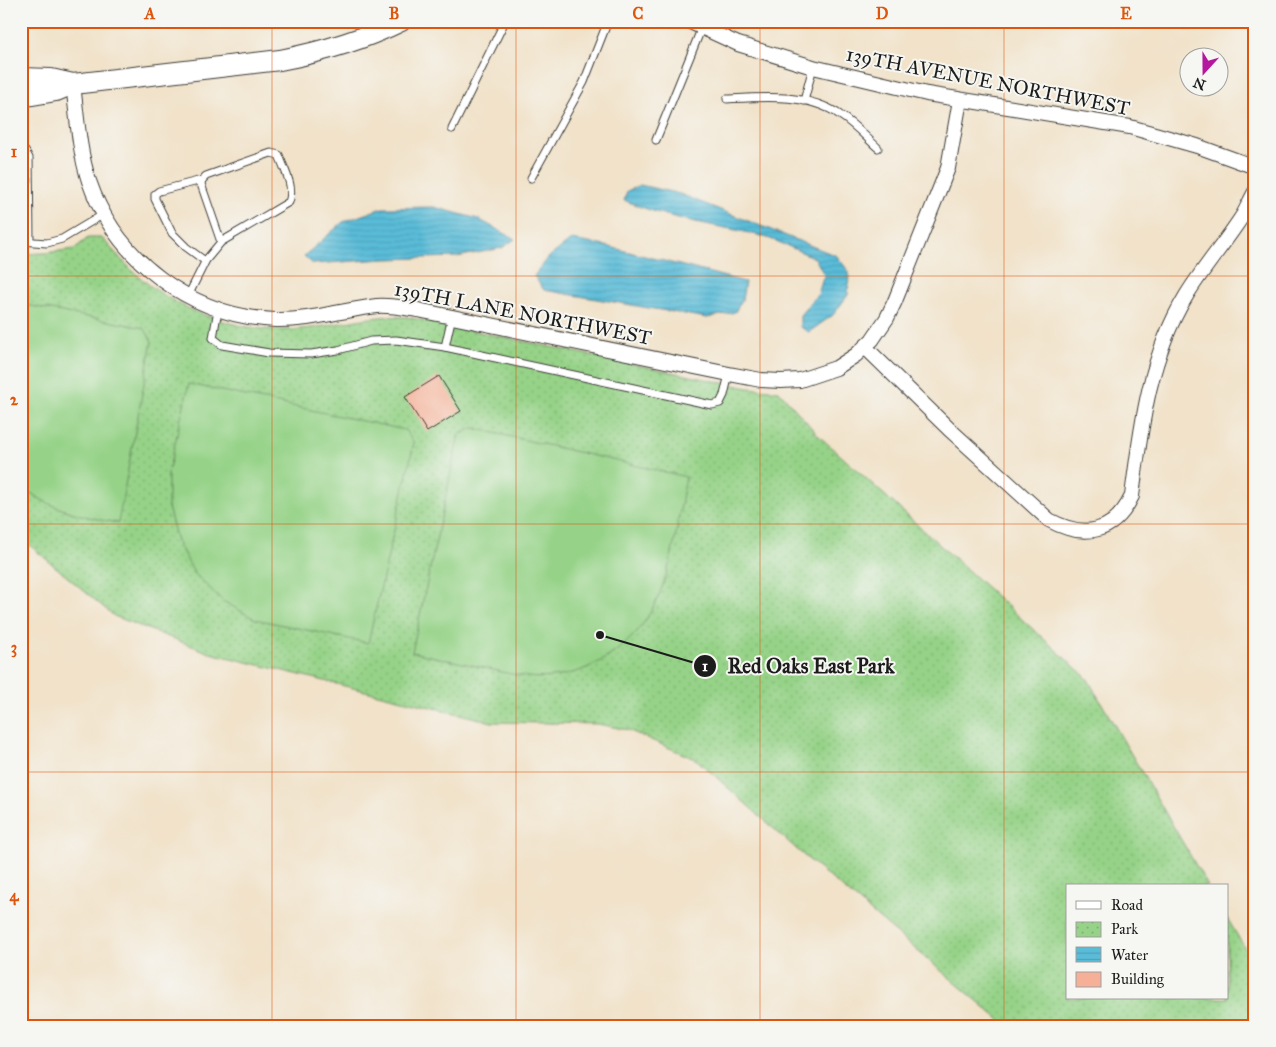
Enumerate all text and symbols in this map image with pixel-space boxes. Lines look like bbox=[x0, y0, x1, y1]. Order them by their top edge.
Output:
text: A bbox=[144, 4, 156, 23]
text: B bbox=[389, 4, 399, 23]
text: C bbox=[633, 4, 644, 23]
text: D bbox=[876, 4, 889, 23]
text: E bbox=[1120, 4, 1132, 23]
street label: 139TH AVENUE NORTHWEST bbox=[844, 42, 1132, 120]
north arrow bbox=[1178, 48, 1228, 98]
text: N bbox=[1191, 74, 1208, 94]
text: 1 bbox=[11, 142, 18, 161]
street label: 139TH LANE NORTHWEST bbox=[392, 276, 654, 350]
text: 2 bbox=[10, 390, 19, 409]
text: 3 bbox=[11, 638, 17, 658]
callout: Red Oaks East Park bbox=[693, 648, 904, 684]
text: Red Oaks East Park bbox=[728, 653, 896, 679]
text: 1 bbox=[702, 657, 708, 675]
legend bbox=[1066, 884, 1228, 1000]
text: 4 bbox=[10, 886, 20, 906]
text: Road bbox=[1111, 896, 1143, 914]
text: Park bbox=[1111, 920, 1138, 938]
text: Water bbox=[1111, 946, 1148, 964]
text: Building bbox=[1111, 970, 1165, 988]

